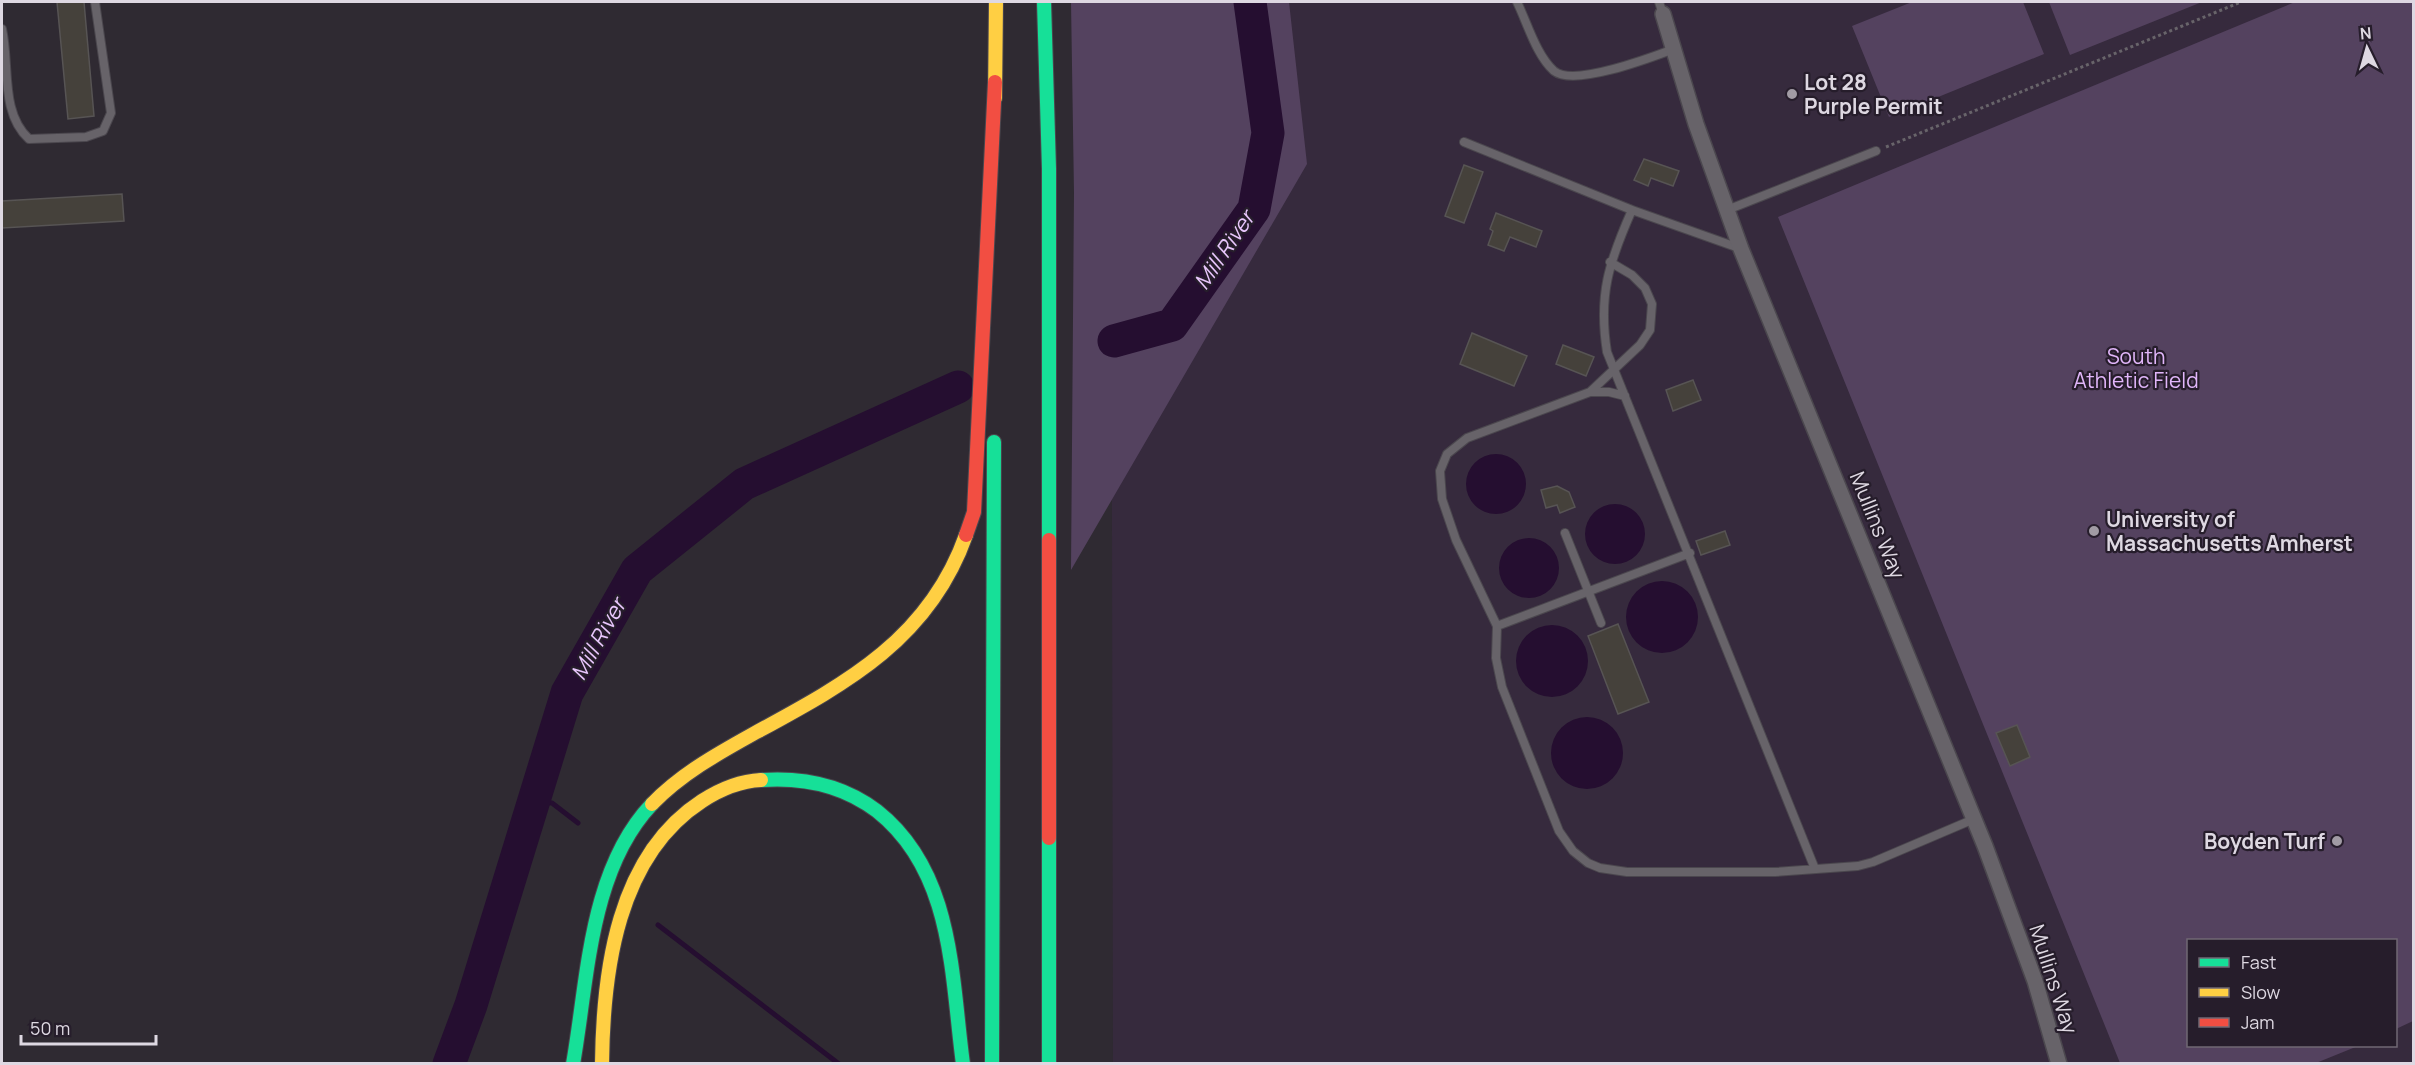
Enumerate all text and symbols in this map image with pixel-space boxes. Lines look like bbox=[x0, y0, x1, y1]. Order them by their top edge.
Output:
north arrow bbox=[2337, 18, 2397, 78]
text: N bbox=[2359, 22, 2372, 45]
place label: Lot 28 Purple Permit bbox=[1804, 68, 1943, 120]
marker: Lot 28 Purple Permit bbox=[1785, 87, 1799, 101]
water label: Mill River bbox=[1187, 202, 1263, 295]
park label: South Athletic Field bbox=[2073, 342, 2199, 394]
street label: Mullins Way bbox=[1844, 467, 1912, 583]
place label: University of Massachusetts Amherst bbox=[2106, 505, 2353, 557]
marker: University of Massachusetts Amherst bbox=[2087, 524, 2101, 538]
water label: Mill River bbox=[563, 590, 634, 685]
place label: Boyden Turf bbox=[2204, 827, 2325, 855]
marker: Boyden Turf bbox=[2330, 834, 2344, 848]
street label: Mullins Way bbox=[2023, 921, 2085, 1037]
legend bbox=[2187, 939, 2397, 1047]
text: Fast bbox=[2241, 950, 2276, 974]
text: Slow bbox=[2241, 980, 2281, 1004]
scale bar bbox=[21, 1008, 156, 1046]
text: Jam bbox=[2241, 1010, 2275, 1034]
text: 50 m bbox=[30, 1016, 70, 1040]

